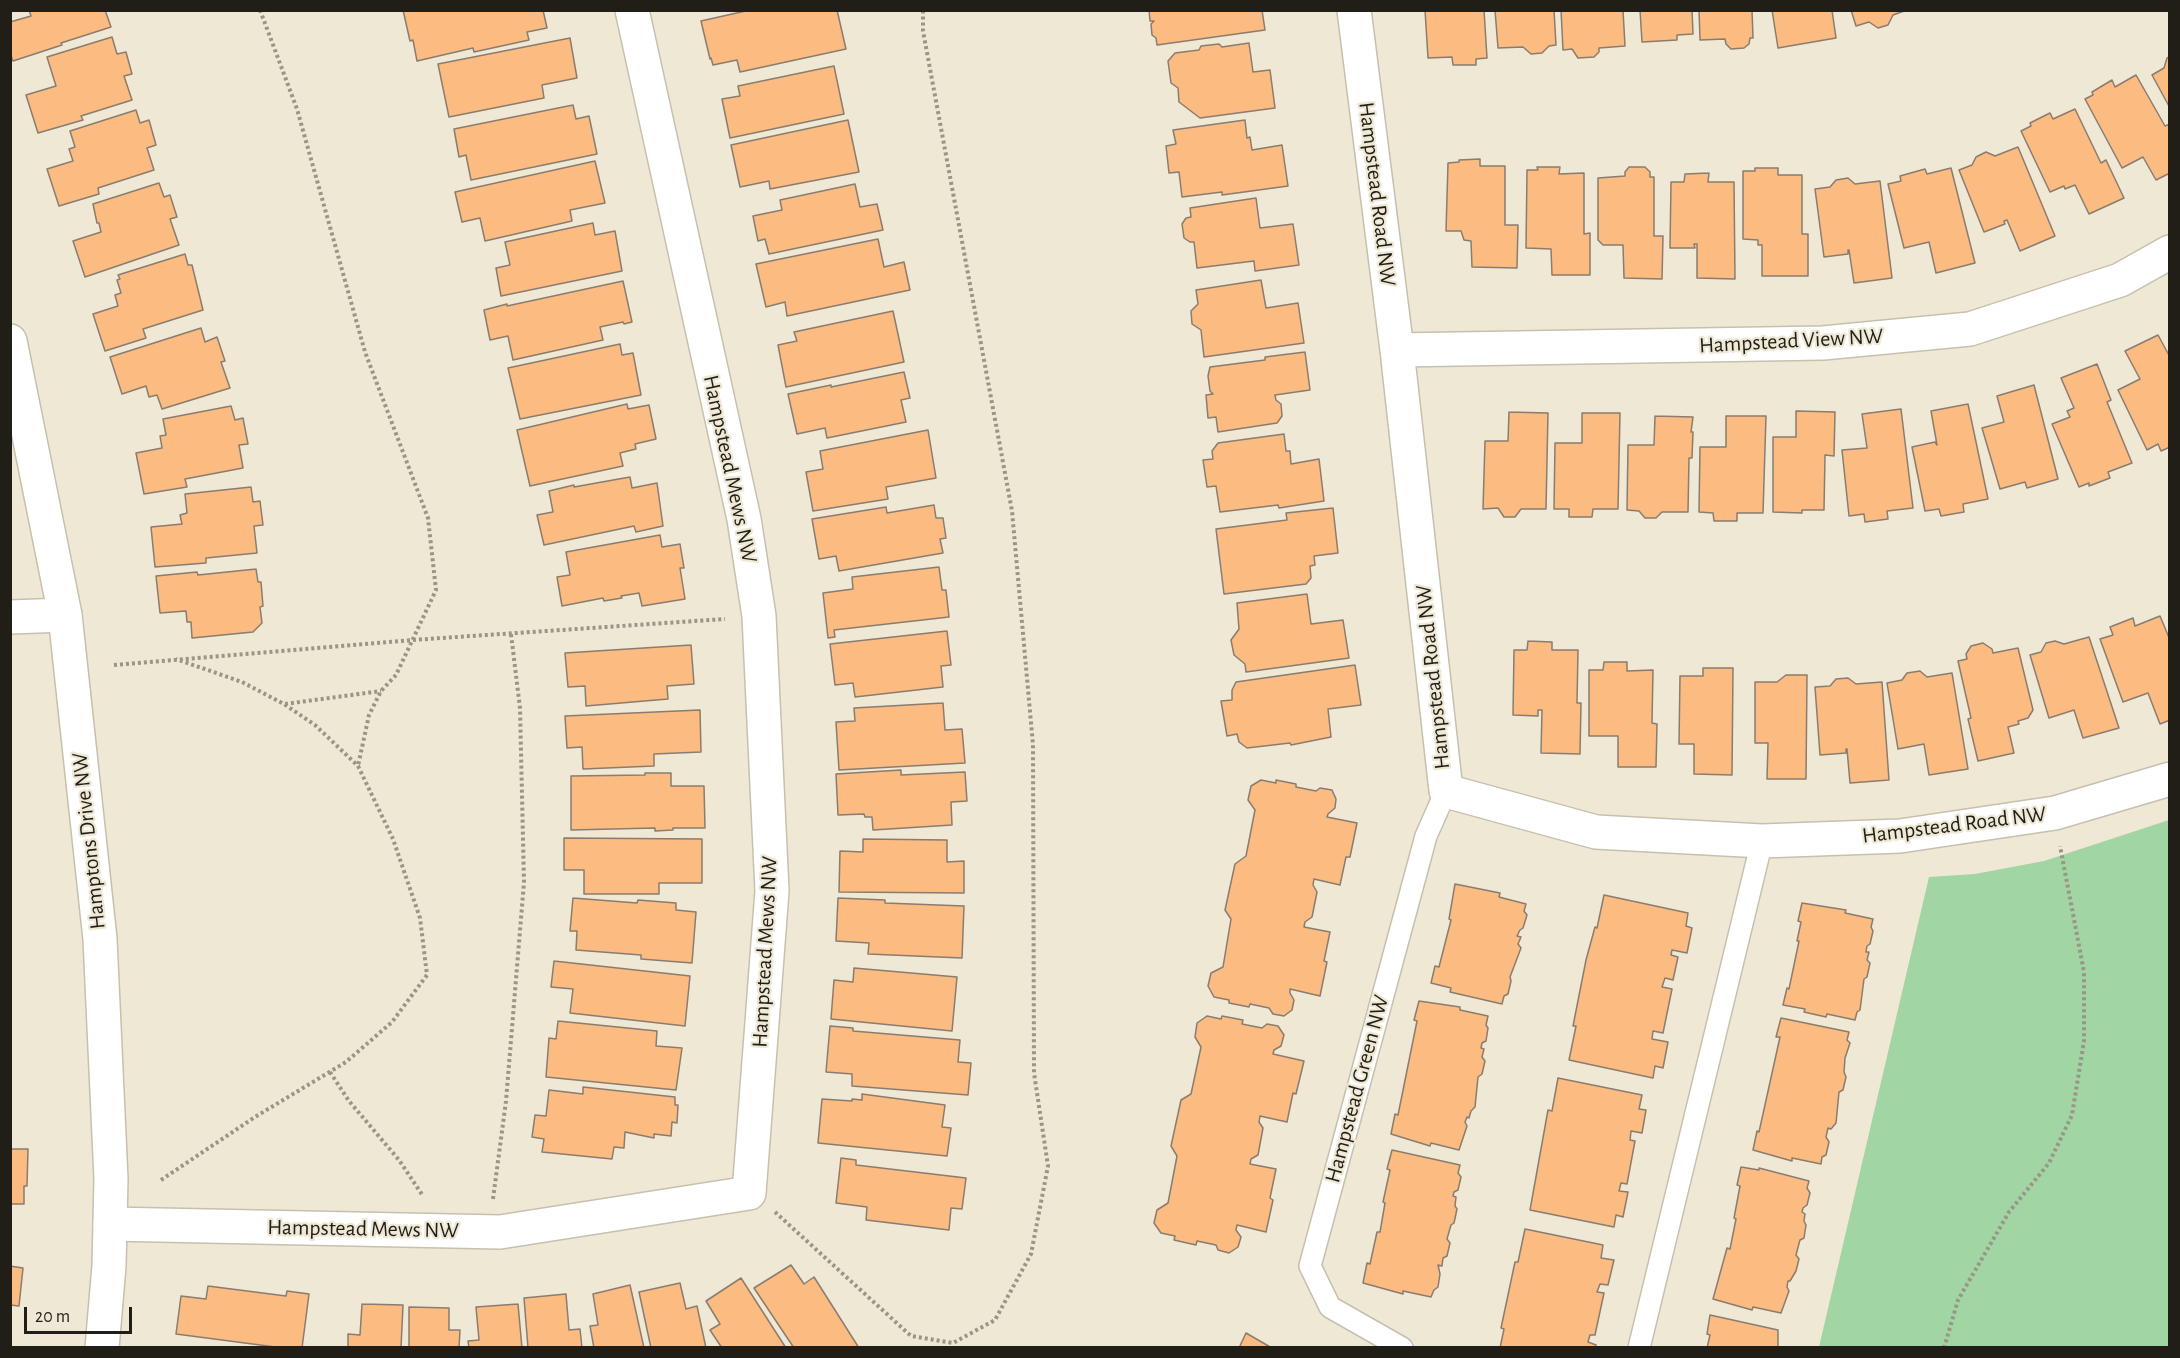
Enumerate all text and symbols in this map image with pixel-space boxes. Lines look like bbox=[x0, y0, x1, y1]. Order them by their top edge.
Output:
street label: Hampstead Road NW bbox=[1353, 100, 1401, 288]
street label: Hampstead View NW bbox=[1698, 323, 1884, 359]
street label: Hampstead Mews NW bbox=[697, 373, 763, 565]
street label: Hampstead Road NW bbox=[1410, 584, 1456, 770]
street label: Hamptons Drive NW bbox=[67, 751, 111, 931]
street label: Hampstead Road NW bbox=[1860, 801, 2048, 849]
street label: Hampstead Mews NW bbox=[747, 856, 783, 1048]
street label: Hampstead Green NW bbox=[1319, 992, 1395, 1186]
street label: Hampstead Mews NW bbox=[267, 1214, 459, 1244]
scale bar bbox=[27, 1295, 135, 1333]
text: 20 m bbox=[35, 1308, 70, 1326]

